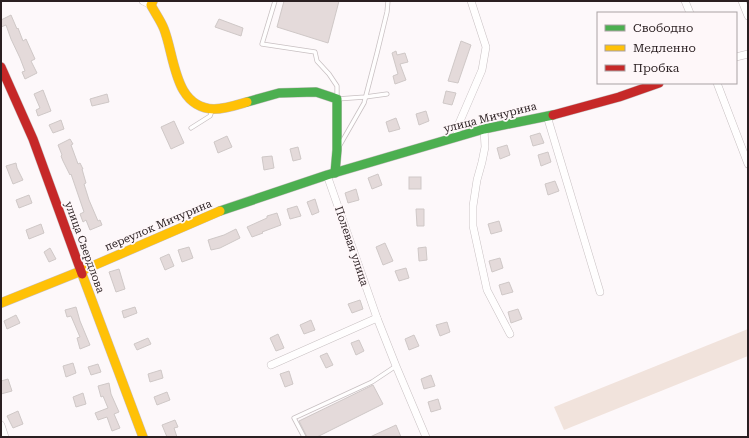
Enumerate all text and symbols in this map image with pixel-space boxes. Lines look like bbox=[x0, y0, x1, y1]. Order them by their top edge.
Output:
legend bbox=[597, 12, 737, 84]
text: Свободно bbox=[633, 21, 693, 35]
text: Медленно bbox=[633, 41, 696, 55]
text: Пробка bbox=[633, 61, 680, 75]
street label: улица Мичурина bbox=[442, 100, 538, 135]
street label: переулок Мичурина bbox=[103, 197, 214, 254]
street label: улица Свердлова bbox=[62, 199, 107, 295]
street label: Полевая улица bbox=[332, 205, 371, 288]

